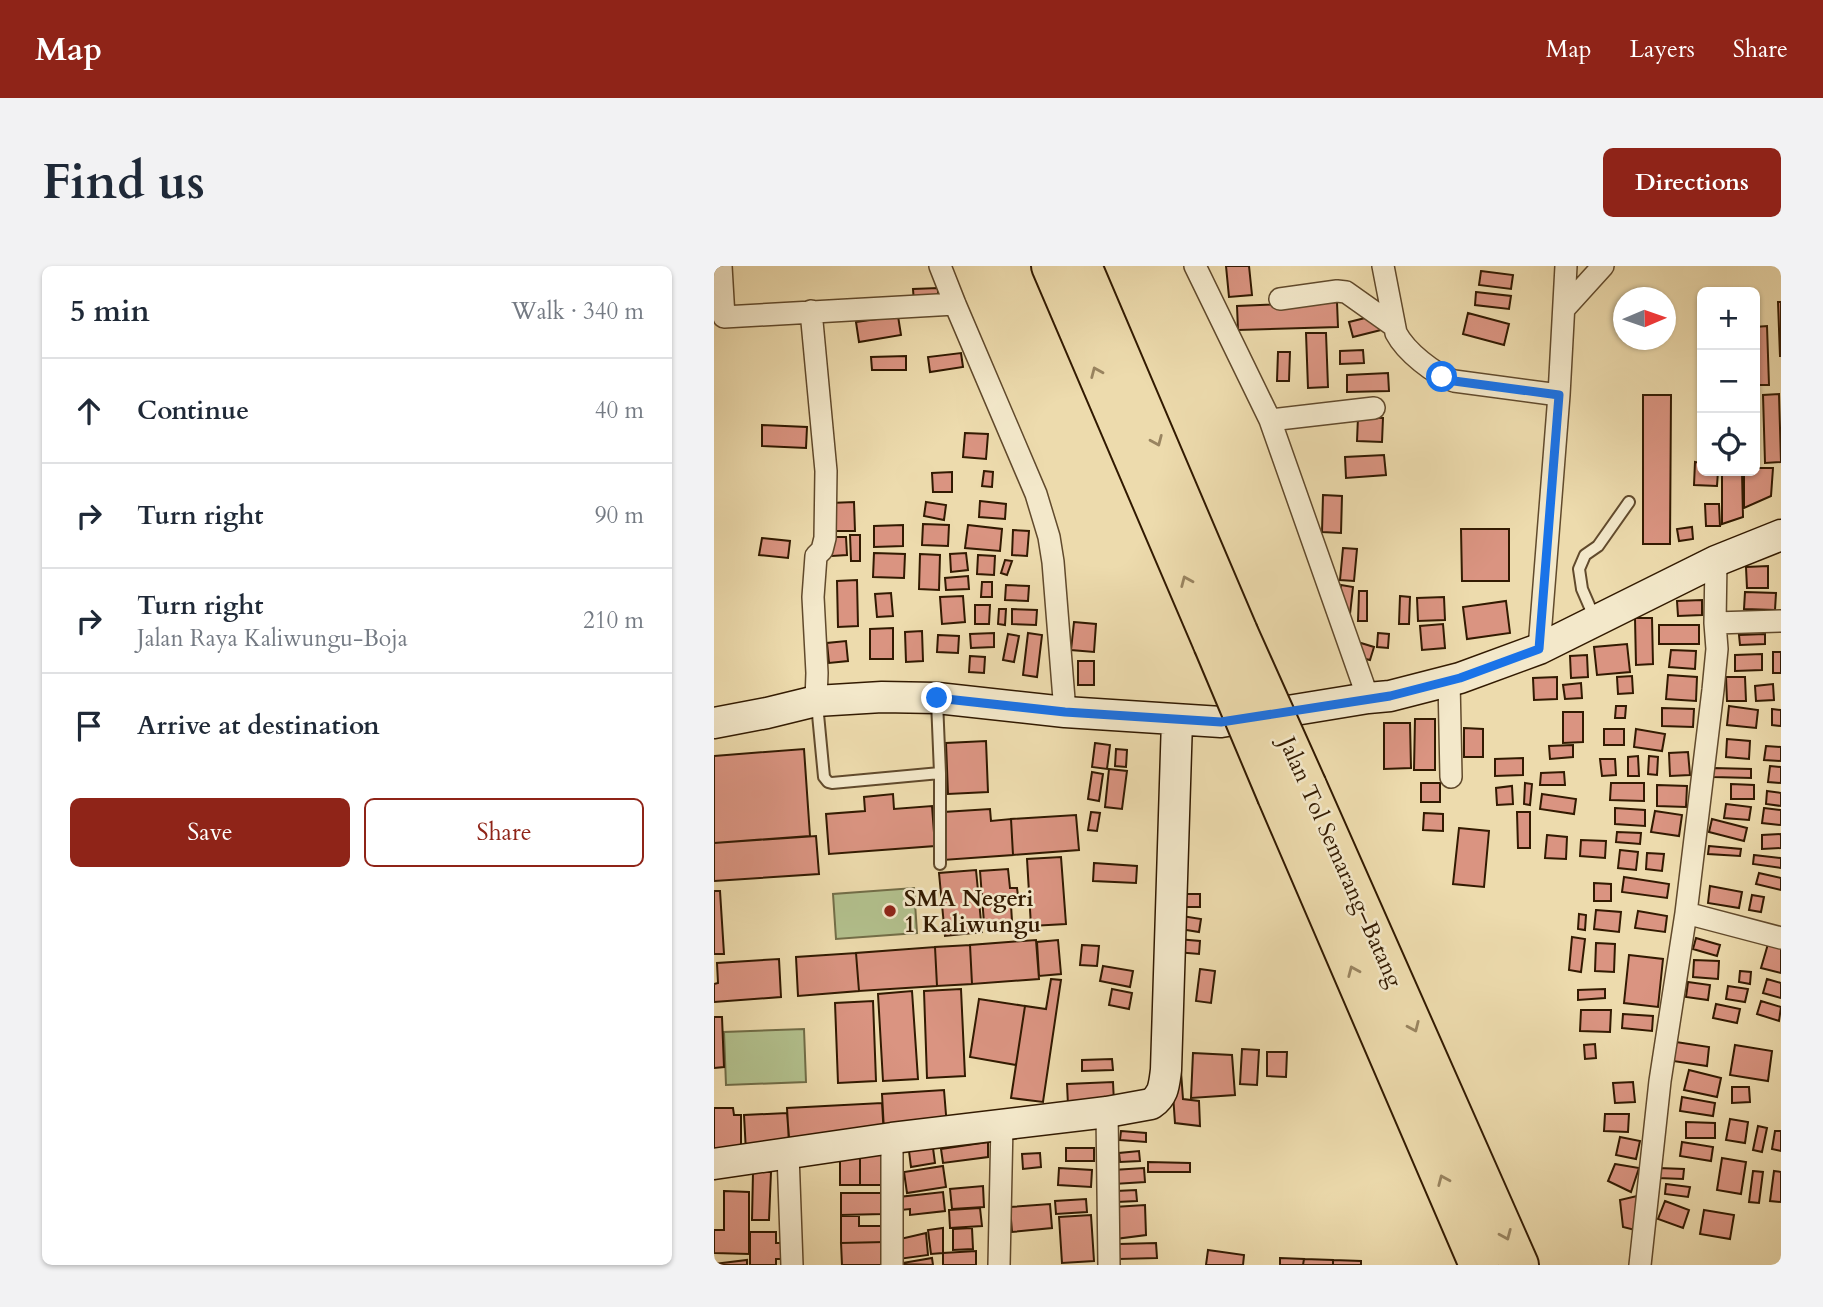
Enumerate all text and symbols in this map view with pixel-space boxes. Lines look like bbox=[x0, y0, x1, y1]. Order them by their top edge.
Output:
text: Map bbox=[35, 27, 102, 72]
text: Map bbox=[1546, 33, 1592, 66]
text: Layers bbox=[1630, 33, 1695, 66]
text: Share bbox=[1733, 33, 1788, 66]
button: Directions bbox=[1603, 148, 1781, 217]
text: Find us bbox=[42, 149, 205, 216]
north arrow bbox=[1613, 287, 1676, 350]
map controls bbox=[1697, 287, 1760, 476]
button: + bbox=[1697, 287, 1760, 350]
text: 5 min bbox=[70, 291, 150, 332]
text: Walk · 340 m bbox=[511, 296, 644, 327]
button: − bbox=[1697, 350, 1760, 413]
route start bbox=[1426, 361, 1457, 392]
one-way arrow bbox=[1090, 367, 1104, 379]
icon: ahead bbox=[70, 392, 108, 430]
text: Continue bbox=[137, 393, 249, 428]
text: 40 m bbox=[595, 395, 644, 426]
button: locate bbox=[1697, 413, 1760, 476]
one-way arrow bbox=[1149, 434, 1163, 447]
icon: right bbox=[70, 497, 108, 535]
text: Turn right bbox=[137, 498, 264, 533]
text: 90 m bbox=[595, 500, 644, 531]
one-way arrow bbox=[1180, 576, 1194, 588]
text: Turn right bbox=[137, 588, 264, 623]
icon: right bbox=[70, 602, 108, 640]
text: 210 m bbox=[583, 605, 644, 636]
text: Jalan Raya Kaliwungu-Boja bbox=[137, 623, 408, 654]
route end bbox=[921, 682, 952, 713]
icon: arrive bbox=[70, 707, 108, 745]
text: Arrive at destination bbox=[137, 708, 380, 743]
street label: Jalan Tol Semarang–Batang bbox=[1270, 729, 1410, 992]
button: Save bbox=[70, 798, 350, 867]
button: Share bbox=[364, 798, 644, 867]
place label: SMA Negeri 1 Kaliwungu bbox=[904, 883, 1041, 940]
marker: SMA Negeri 1 Kaliwungu bbox=[882, 903, 898, 919]
one-way arrow bbox=[1347, 966, 1361, 978]
one-way arrow bbox=[1406, 1020, 1420, 1032]
one-way arrow bbox=[1437, 1175, 1451, 1187]
one-way arrow bbox=[1498, 1228, 1512, 1241]

